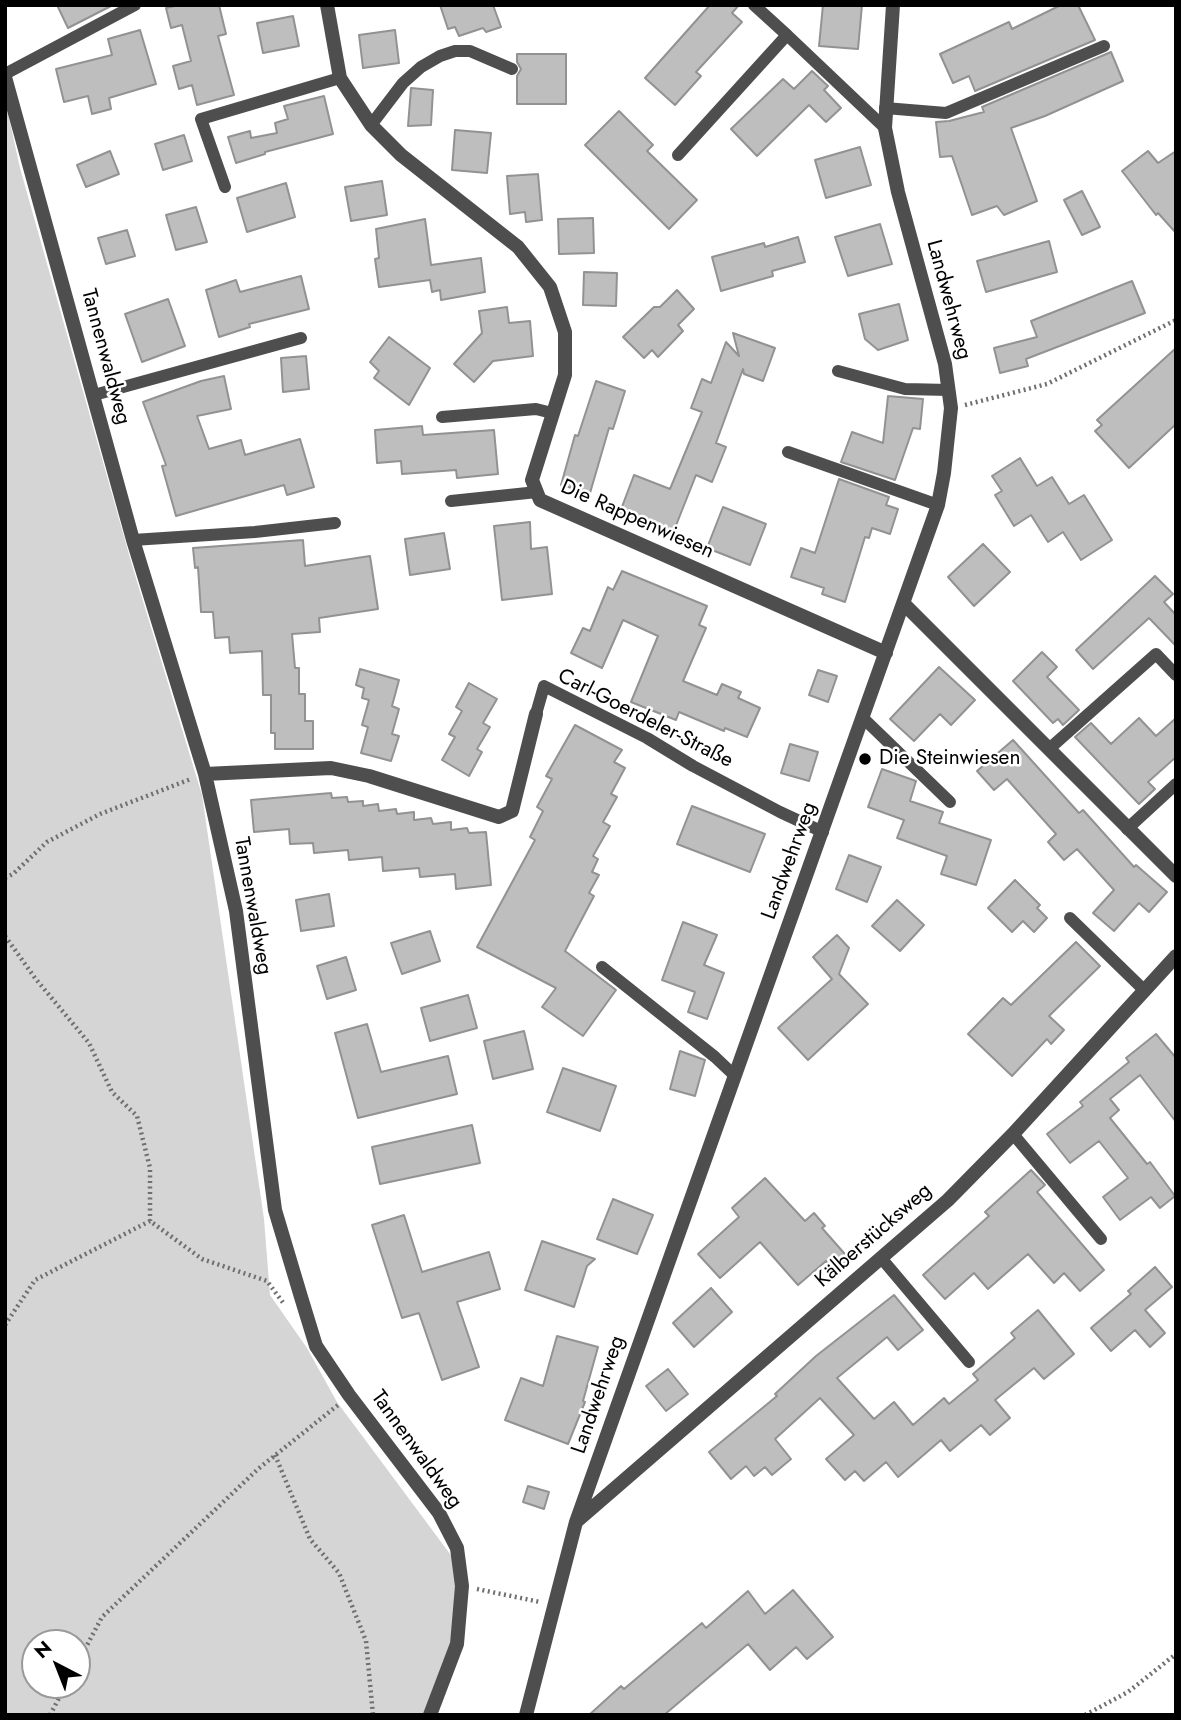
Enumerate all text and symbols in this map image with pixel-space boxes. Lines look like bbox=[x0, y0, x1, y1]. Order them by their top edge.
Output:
street label: Landwehrweg bbox=[920, 237, 976, 363]
street label: Tannenwaldweg bbox=[75, 286, 135, 428]
street label: Die Rappenwiesen bbox=[556, 475, 718, 565]
street label: Carl-Goerdeler-Straße bbox=[553, 664, 737, 774]
place label: Die Steinwiesen bbox=[879, 746, 1020, 772]
marker: Die Steinwiesen bbox=[857, 751, 873, 767]
street label: Landwehrweg bbox=[757, 799, 823, 923]
street label: Tannenwaldweg bbox=[227, 835, 277, 977]
street label: Kälberstücksweg bbox=[811, 1179, 937, 1293]
street label: Landwehrweg bbox=[567, 1333, 631, 1457]
street label: Tannenwaldweg bbox=[365, 1386, 467, 1514]
north arrow bbox=[21, 1629, 91, 1699]
text: N bbox=[28, 1634, 58, 1665]

